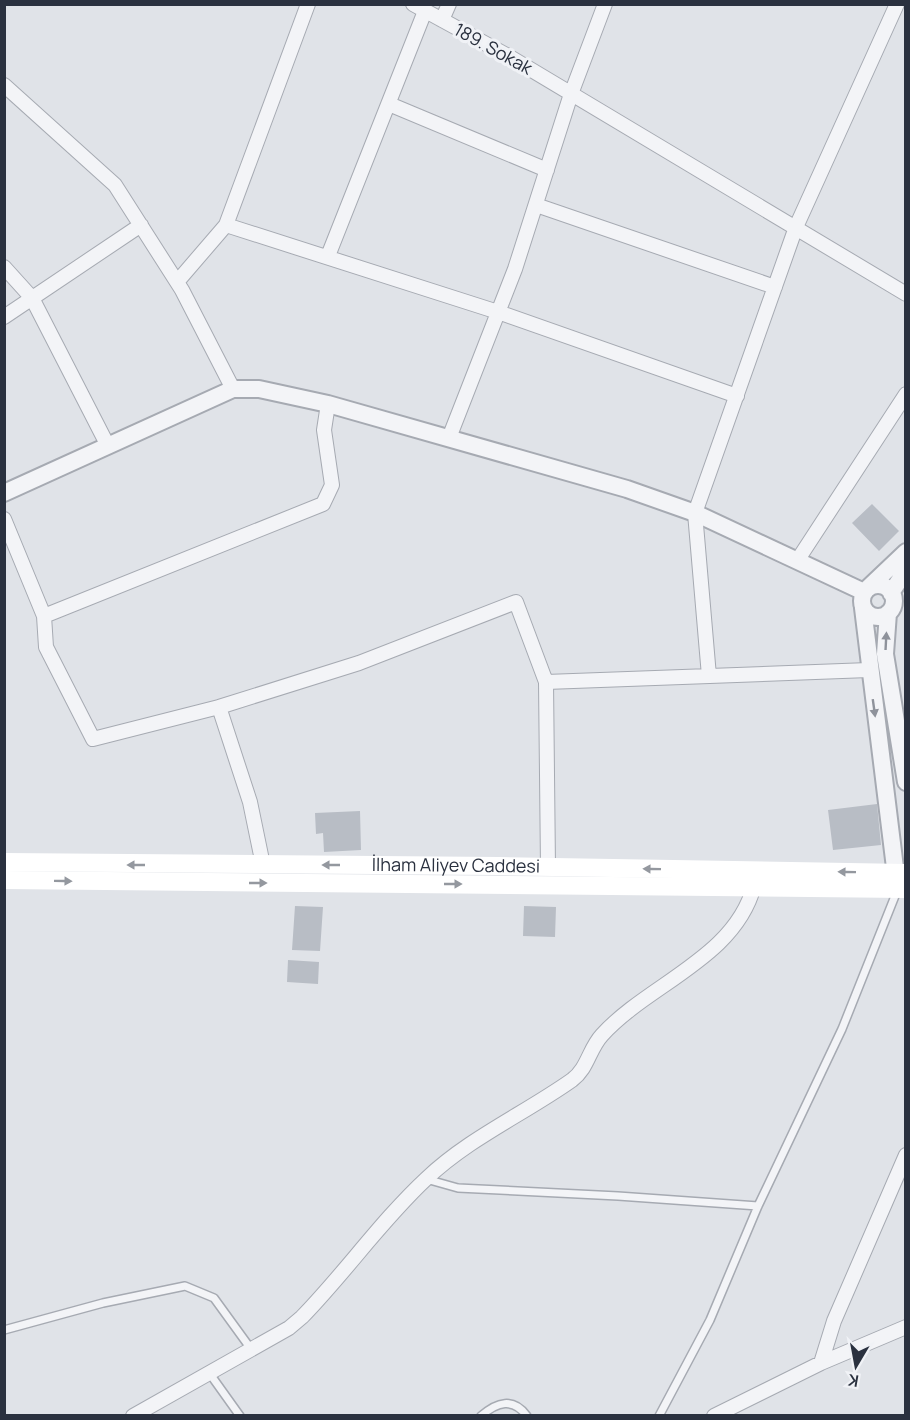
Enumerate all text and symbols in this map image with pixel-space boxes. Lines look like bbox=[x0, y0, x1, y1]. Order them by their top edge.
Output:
street label: 189. Sokak bbox=[450, 17, 538, 80]
one-way arrow bbox=[881, 631, 891, 650]
one-way arrow bbox=[869, 698, 879, 717]
street label: İlham Aliyev Caddesi bbox=[372, 852, 540, 878]
one-way arrow bbox=[127, 860, 146, 870]
one-way arrow bbox=[322, 860, 341, 870]
one-way arrow bbox=[643, 864, 662, 874]
one-way arrow bbox=[838, 867, 857, 877]
one-way arrow bbox=[53, 876, 72, 886]
one-way arrow bbox=[248, 878, 267, 888]
one-way arrow bbox=[443, 879, 462, 889]
north arrow bbox=[826, 1336, 886, 1396]
text: K bbox=[846, 1369, 860, 1393]

